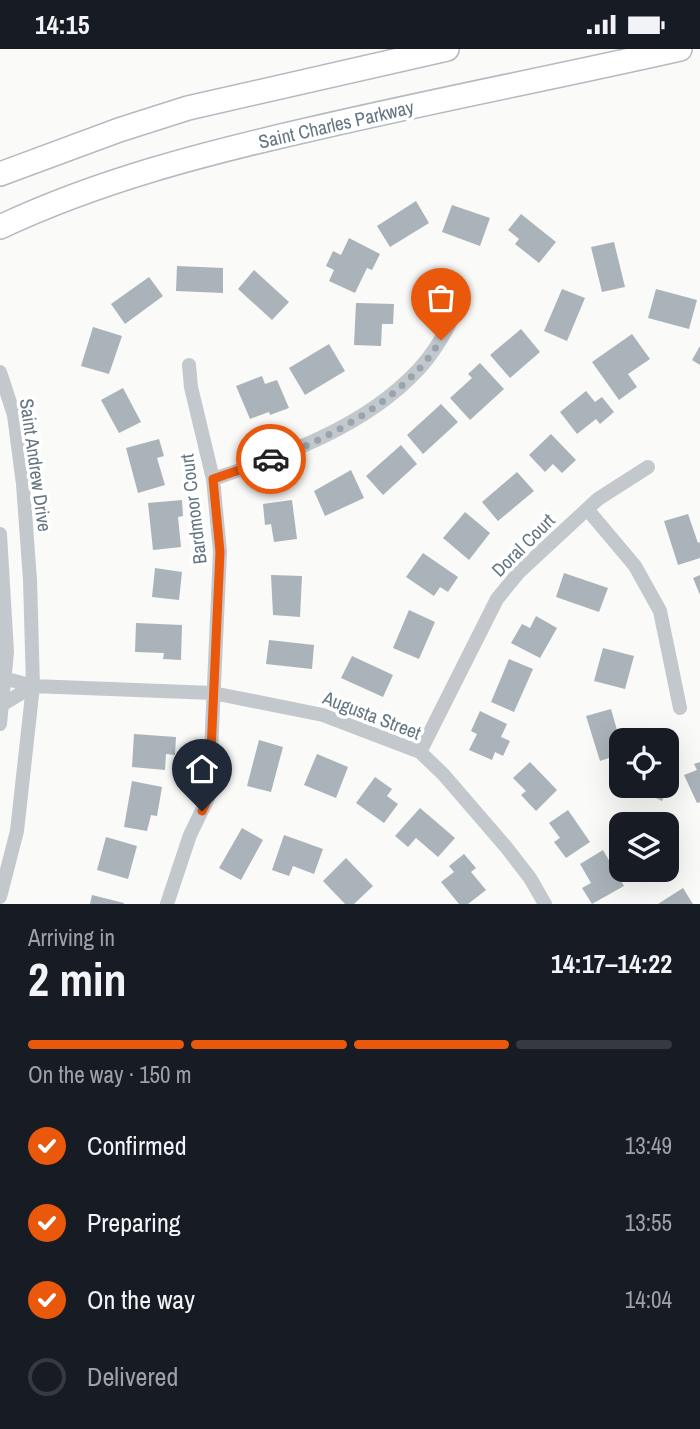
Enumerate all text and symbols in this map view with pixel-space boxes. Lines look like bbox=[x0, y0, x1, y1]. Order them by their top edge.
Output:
text: 14:15 bbox=[35, 7, 90, 42]
street label: Saint Charles Parkway bbox=[256, 93, 416, 154]
pin bbox=[411, 268, 471, 340]
icon: bag bbox=[422, 279, 460, 317]
street label: Saint Andrew Drive bbox=[14, 397, 58, 533]
courier bbox=[236, 424, 306, 494]
icon: car bbox=[252, 440, 290, 478]
street label: Bardmoor Court bbox=[173, 452, 213, 566]
street label: Doral Court bbox=[486, 507, 561, 582]
street label: Augusta Street bbox=[318, 684, 425, 746]
map controls bbox=[609, 728, 679, 882]
button: locate bbox=[609, 728, 679, 798]
pin bbox=[172, 739, 232, 811]
icon: home bbox=[183, 750, 221, 788]
button: layers bbox=[609, 812, 679, 882]
text: Arriving in bbox=[28, 922, 115, 953]
text: 14:17–14:22 bbox=[551, 946, 672, 981]
text: 2 min bbox=[28, 948, 127, 1010]
text: On the way · 150 m bbox=[28, 1059, 192, 1090]
icon: check bbox=[28, 1127, 66, 1165]
text: Confirmed bbox=[87, 1128, 187, 1163]
text: 13:49 bbox=[625, 1130, 672, 1161]
icon: check bbox=[28, 1204, 66, 1242]
text: Preparing bbox=[87, 1205, 181, 1240]
text: 13:55 bbox=[625, 1207, 672, 1238]
icon: check bbox=[28, 1281, 66, 1319]
text: On the way bbox=[87, 1282, 195, 1317]
text: 14:04 bbox=[625, 1284, 672, 1315]
text: Delivered bbox=[87, 1359, 178, 1394]

